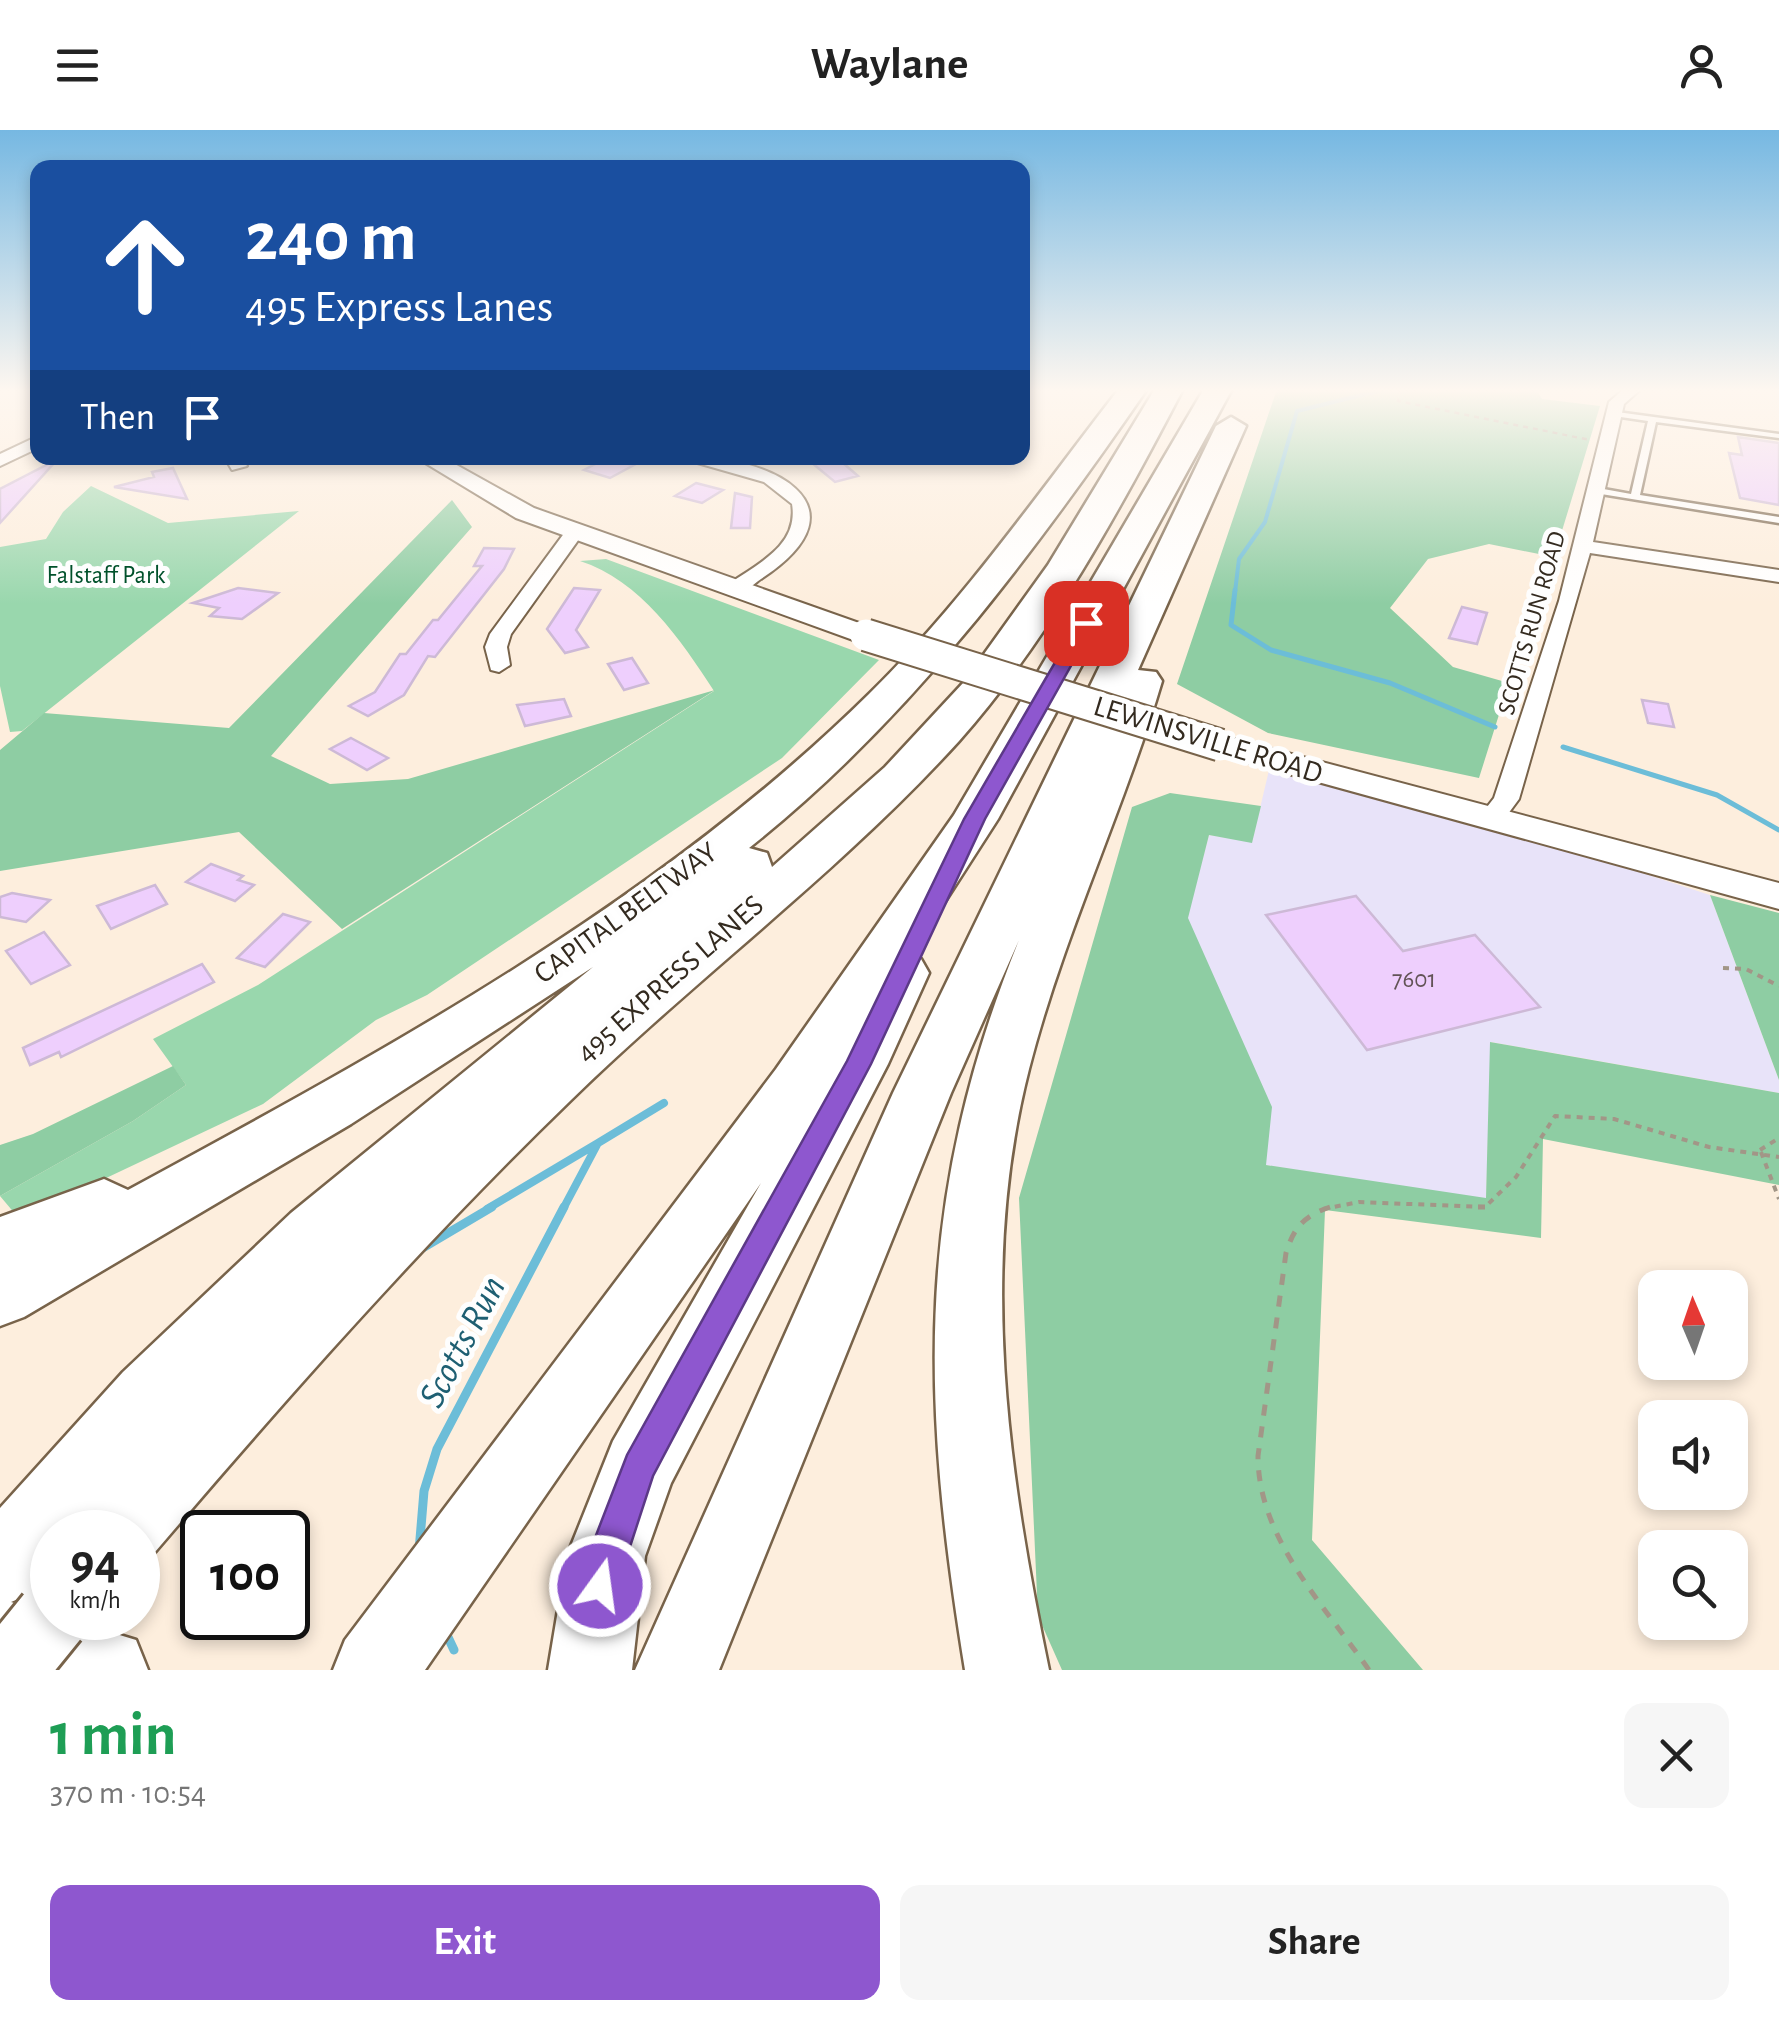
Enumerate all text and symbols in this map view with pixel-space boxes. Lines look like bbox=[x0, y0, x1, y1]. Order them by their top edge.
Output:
icon: menu bbox=[50, 38, 105, 93]
icon: person bbox=[1674, 38, 1729, 93]
text: Waylane bbox=[811, 42, 968, 87]
icon: ahead bbox=[80, 200, 210, 330]
text: 240 m bbox=[245, 203, 417, 273]
text: 495 Express Lanes bbox=[245, 285, 553, 330]
icon: arrive bbox=[175, 390, 230, 445]
text: Then bbox=[80, 399, 155, 437]
street label: SCOTTS RUN ROAD bbox=[1494, 528, 1570, 718]
park label: Falstaff Park bbox=[47, 563, 166, 588]
pin bbox=[1044, 581, 1129, 666]
icon: arrive bbox=[1059, 596, 1114, 651]
street label: LEWINSVILLE ROAD bbox=[1090, 691, 1326, 789]
street label: CAPITAL BELTWAY bbox=[529, 837, 723, 989]
street label: 495 EXPRESS LANES bbox=[571, 890, 769, 1068]
house number: 7601 bbox=[1392, 967, 1436, 992]
water label: Scotts Run bbox=[413, 1270, 513, 1414]
north arrow bbox=[1638, 1270, 1748, 1380]
map controls bbox=[1638, 1270, 1748, 1640]
button: sound bbox=[1638, 1400, 1748, 1510]
speed limit sign: 100 bbox=[180, 1510, 310, 1640]
button: search bbox=[1638, 1530, 1748, 1640]
position arrow bbox=[548, 1534, 652, 1638]
text: 94 bbox=[70, 1538, 120, 1588]
text: km/h bbox=[69, 1588, 121, 1613]
button: close bbox=[1624, 1703, 1729, 1808]
text: 1 min bbox=[50, 1706, 176, 1766]
text: 370 m · 10:54 bbox=[50, 1777, 206, 1809]
button: Exit bbox=[50, 1885, 880, 2000]
button: Share bbox=[900, 1885, 1729, 2000]

